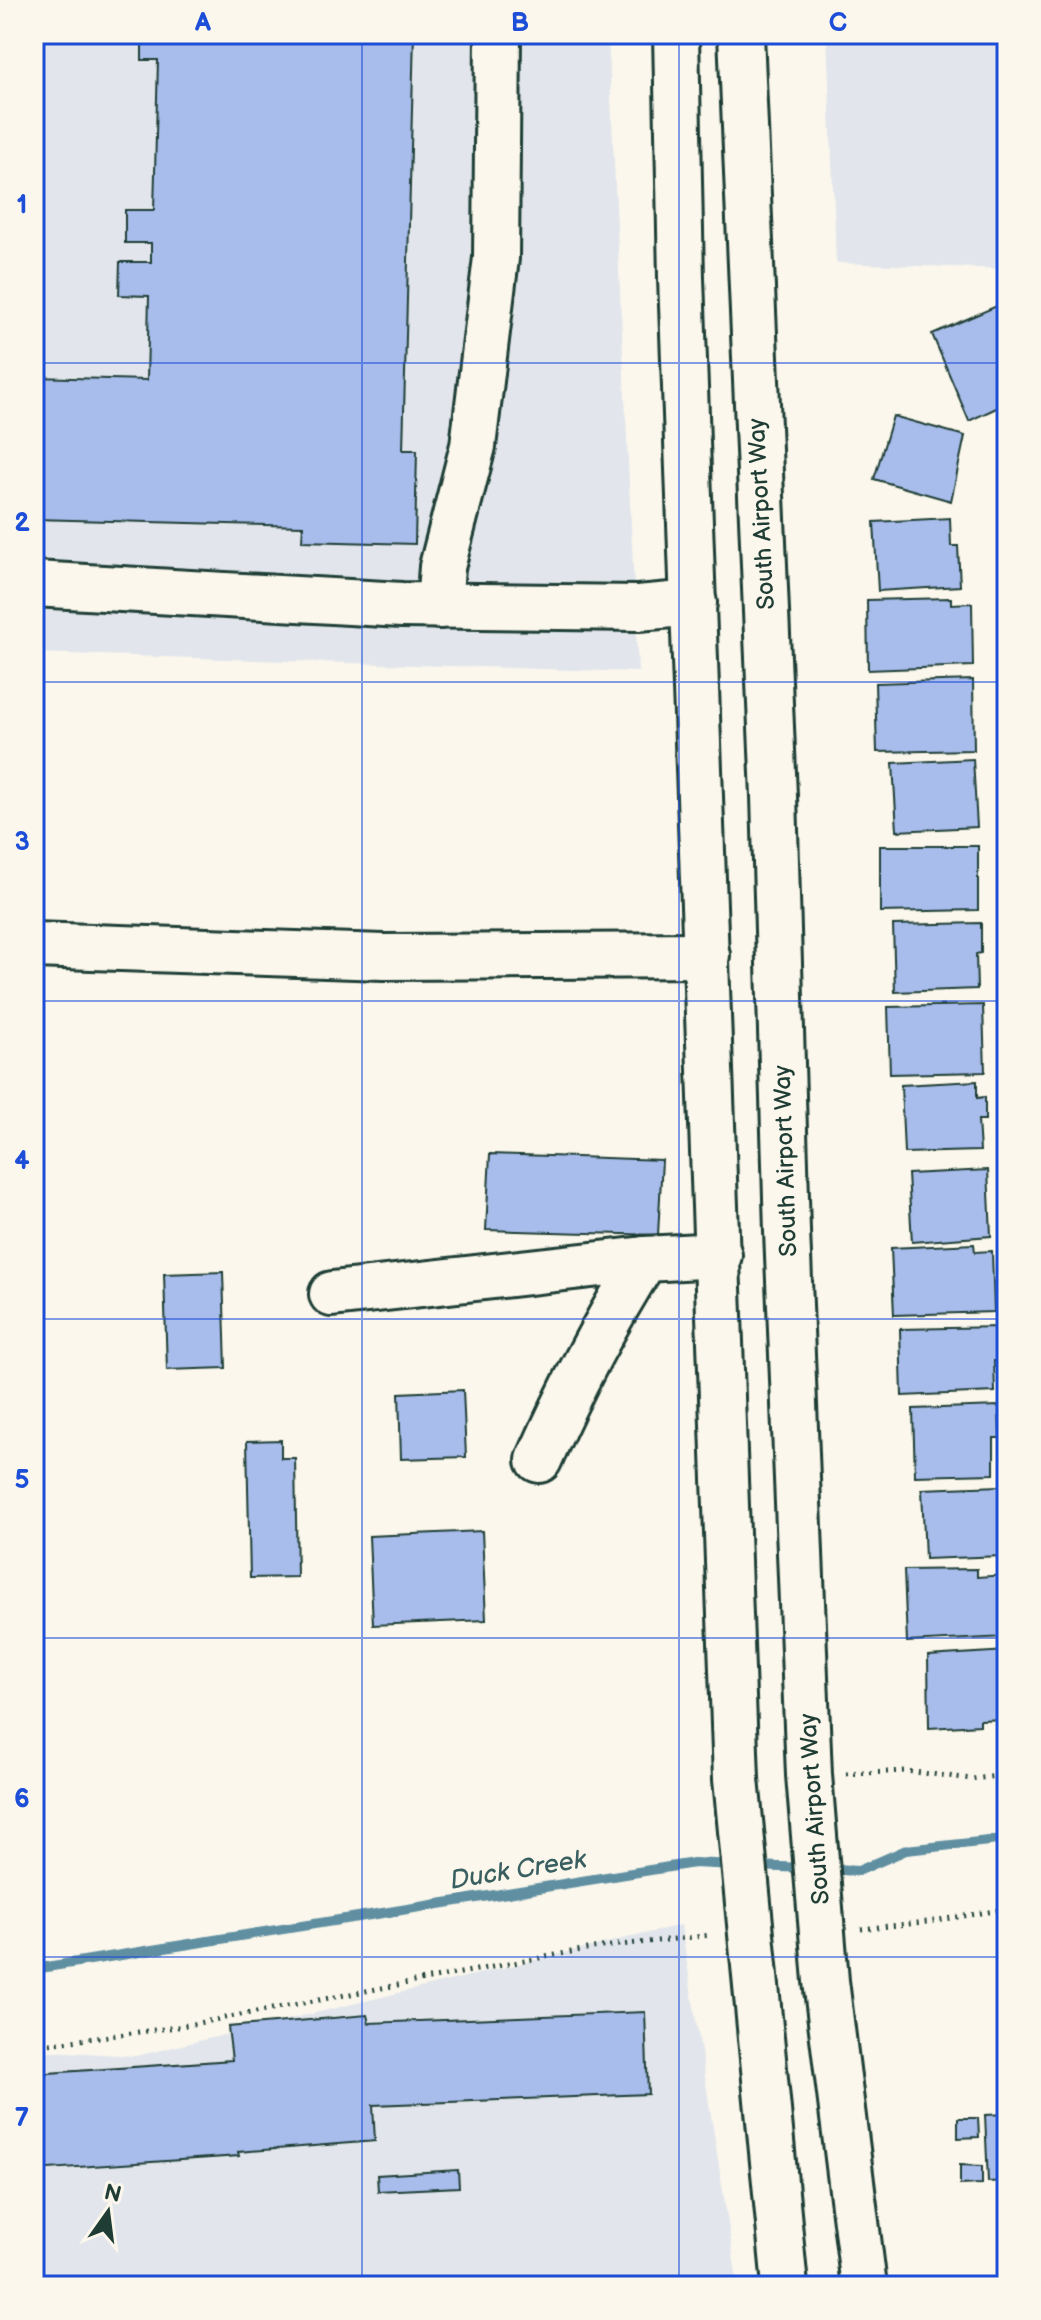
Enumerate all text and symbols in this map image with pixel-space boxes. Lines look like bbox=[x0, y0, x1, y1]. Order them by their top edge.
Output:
text: A bbox=[194, 8, 211, 39]
text: B bbox=[511, 8, 529, 39]
text: C bbox=[829, 8, 847, 39]
text: 1 bbox=[17, 190, 27, 221]
street label: South Airport Way bbox=[742, 417, 781, 610]
text: 2 bbox=[14, 508, 30, 539]
text: 3 bbox=[14, 827, 30, 858]
street label: South Airport Way bbox=[768, 1065, 803, 1257]
text: 4 bbox=[14, 1146, 30, 1177]
text: 5 bbox=[14, 1465, 30, 1496]
street label: South Airport Way bbox=[793, 1712, 836, 1906]
text: 6 bbox=[14, 1784, 30, 1815]
water label: Duck Creek bbox=[448, 1844, 590, 1897]
text: 7 bbox=[15, 2103, 29, 2134]
north arrow bbox=[68, 2172, 148, 2252]
text: N bbox=[101, 2179, 124, 2209]

